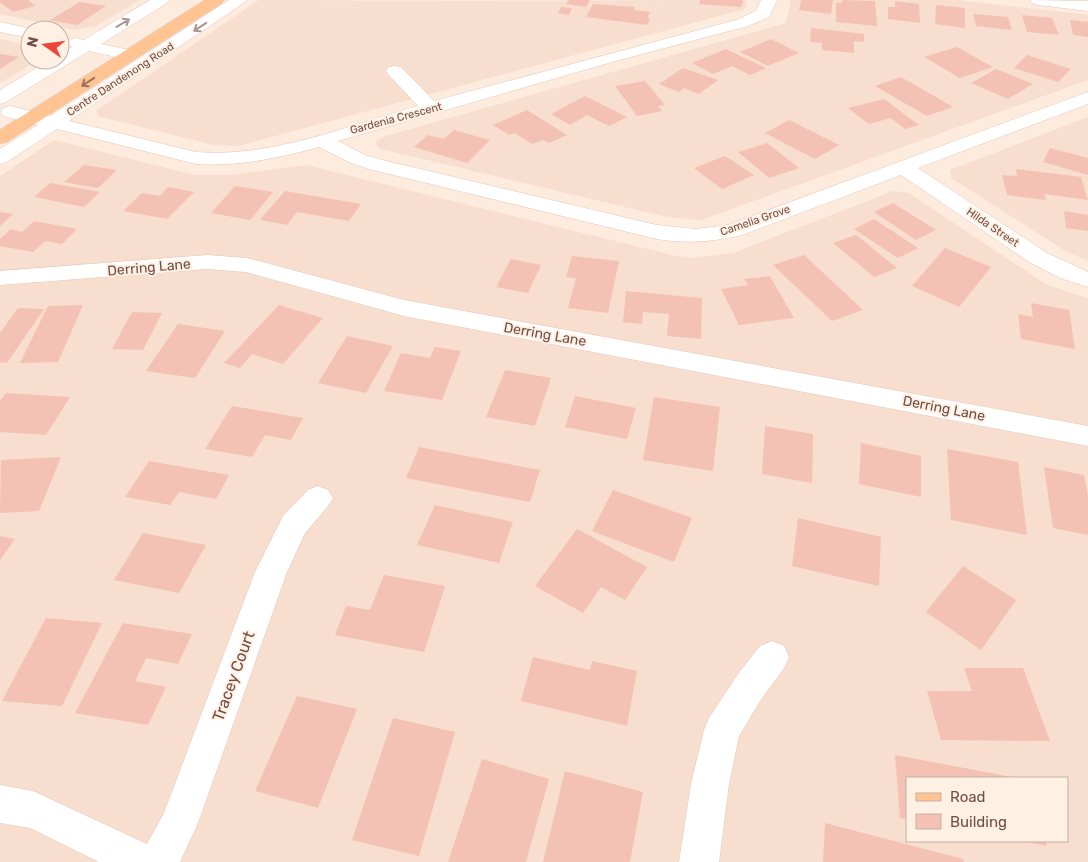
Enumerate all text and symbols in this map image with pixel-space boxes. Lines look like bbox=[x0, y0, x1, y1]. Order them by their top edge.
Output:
one-way arrow bbox=[116, 17, 130, 27]
north arrow bbox=[20, 20, 70, 70]
one-way arrow bbox=[193, 22, 207, 32]
text: N bbox=[23, 35, 42, 49]
street label: Centre Dandenong Road bbox=[64, 40, 176, 119]
one-way arrow bbox=[82, 77, 96, 87]
street label: Gardenia Crescent bbox=[349, 100, 444, 137]
street label: Camelia Grove bbox=[718, 202, 792, 239]
street label: Hilda Street bbox=[964, 205, 1022, 250]
street label: Derring Lane bbox=[107, 255, 192, 280]
street label: Derring Lane bbox=[502, 319, 588, 350]
street label: Derring Lane bbox=[901, 392, 987, 425]
street label: Tracey Court bbox=[208, 629, 259, 724]
legend bbox=[906, 777, 1068, 842]
text: Road bbox=[950, 788, 986, 806]
text: Building bbox=[950, 813, 1007, 831]

